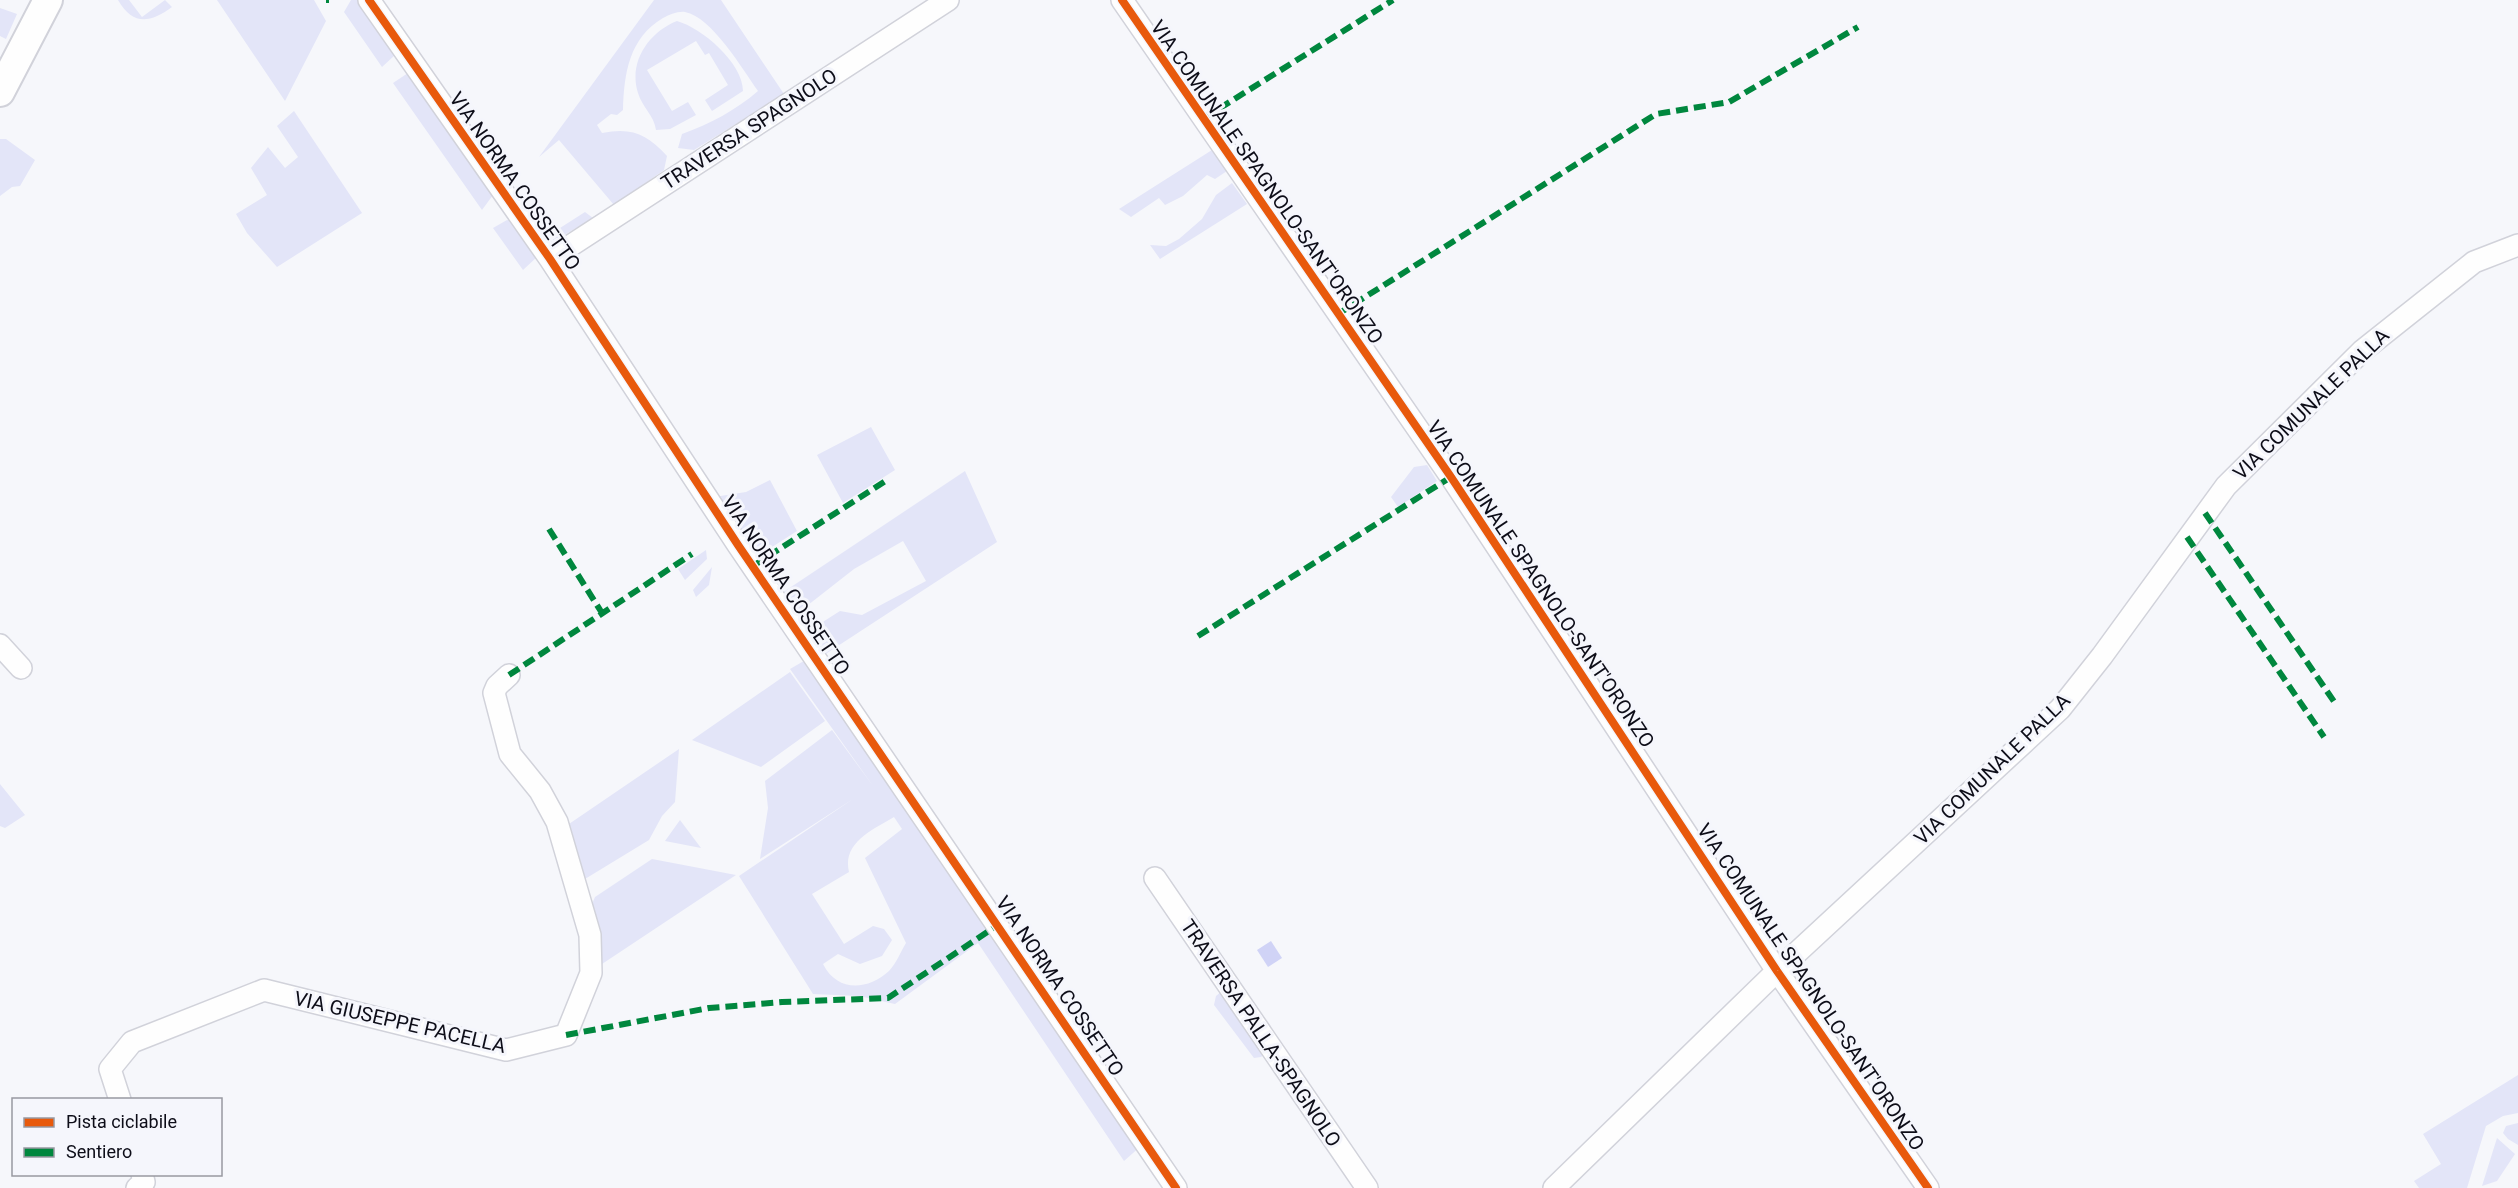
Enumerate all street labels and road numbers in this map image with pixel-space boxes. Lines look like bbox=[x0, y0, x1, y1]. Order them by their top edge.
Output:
street label: VIA COMUNALE SPAGNOLO-SANT'ORONZO bbox=[1146, 16, 1388, 348]
street label: TRAVERSA SPAGNOLO bbox=[657, 63, 841, 195]
street label: VIA NORMA COSSETTO bbox=[444, 87, 586, 275]
street label: VIA COMUNALE PALLA bbox=[2228, 323, 2394, 485]
street label: VIA COMUNALE SPAGNOLO-SANT'ORONZO bbox=[1422, 416, 1660, 752]
street label: VIA NORMA COSSETTO bbox=[717, 490, 855, 680]
street label: VIA COMUNALE PALLA bbox=[1909, 688, 2075, 850]
street label: VIA COMUNALE SPAGNOLO-SANT'ORONZO bbox=[1692, 819, 1930, 1155]
street label: VIA NORMA COSSETTO bbox=[991, 891, 1129, 1081]
street label: TRAVERSA PALLA-SPAGNOLO bbox=[1176, 915, 1346, 1151]
street label: VIA GIUSEPPE PACELLA bbox=[292, 986, 508, 1058]

